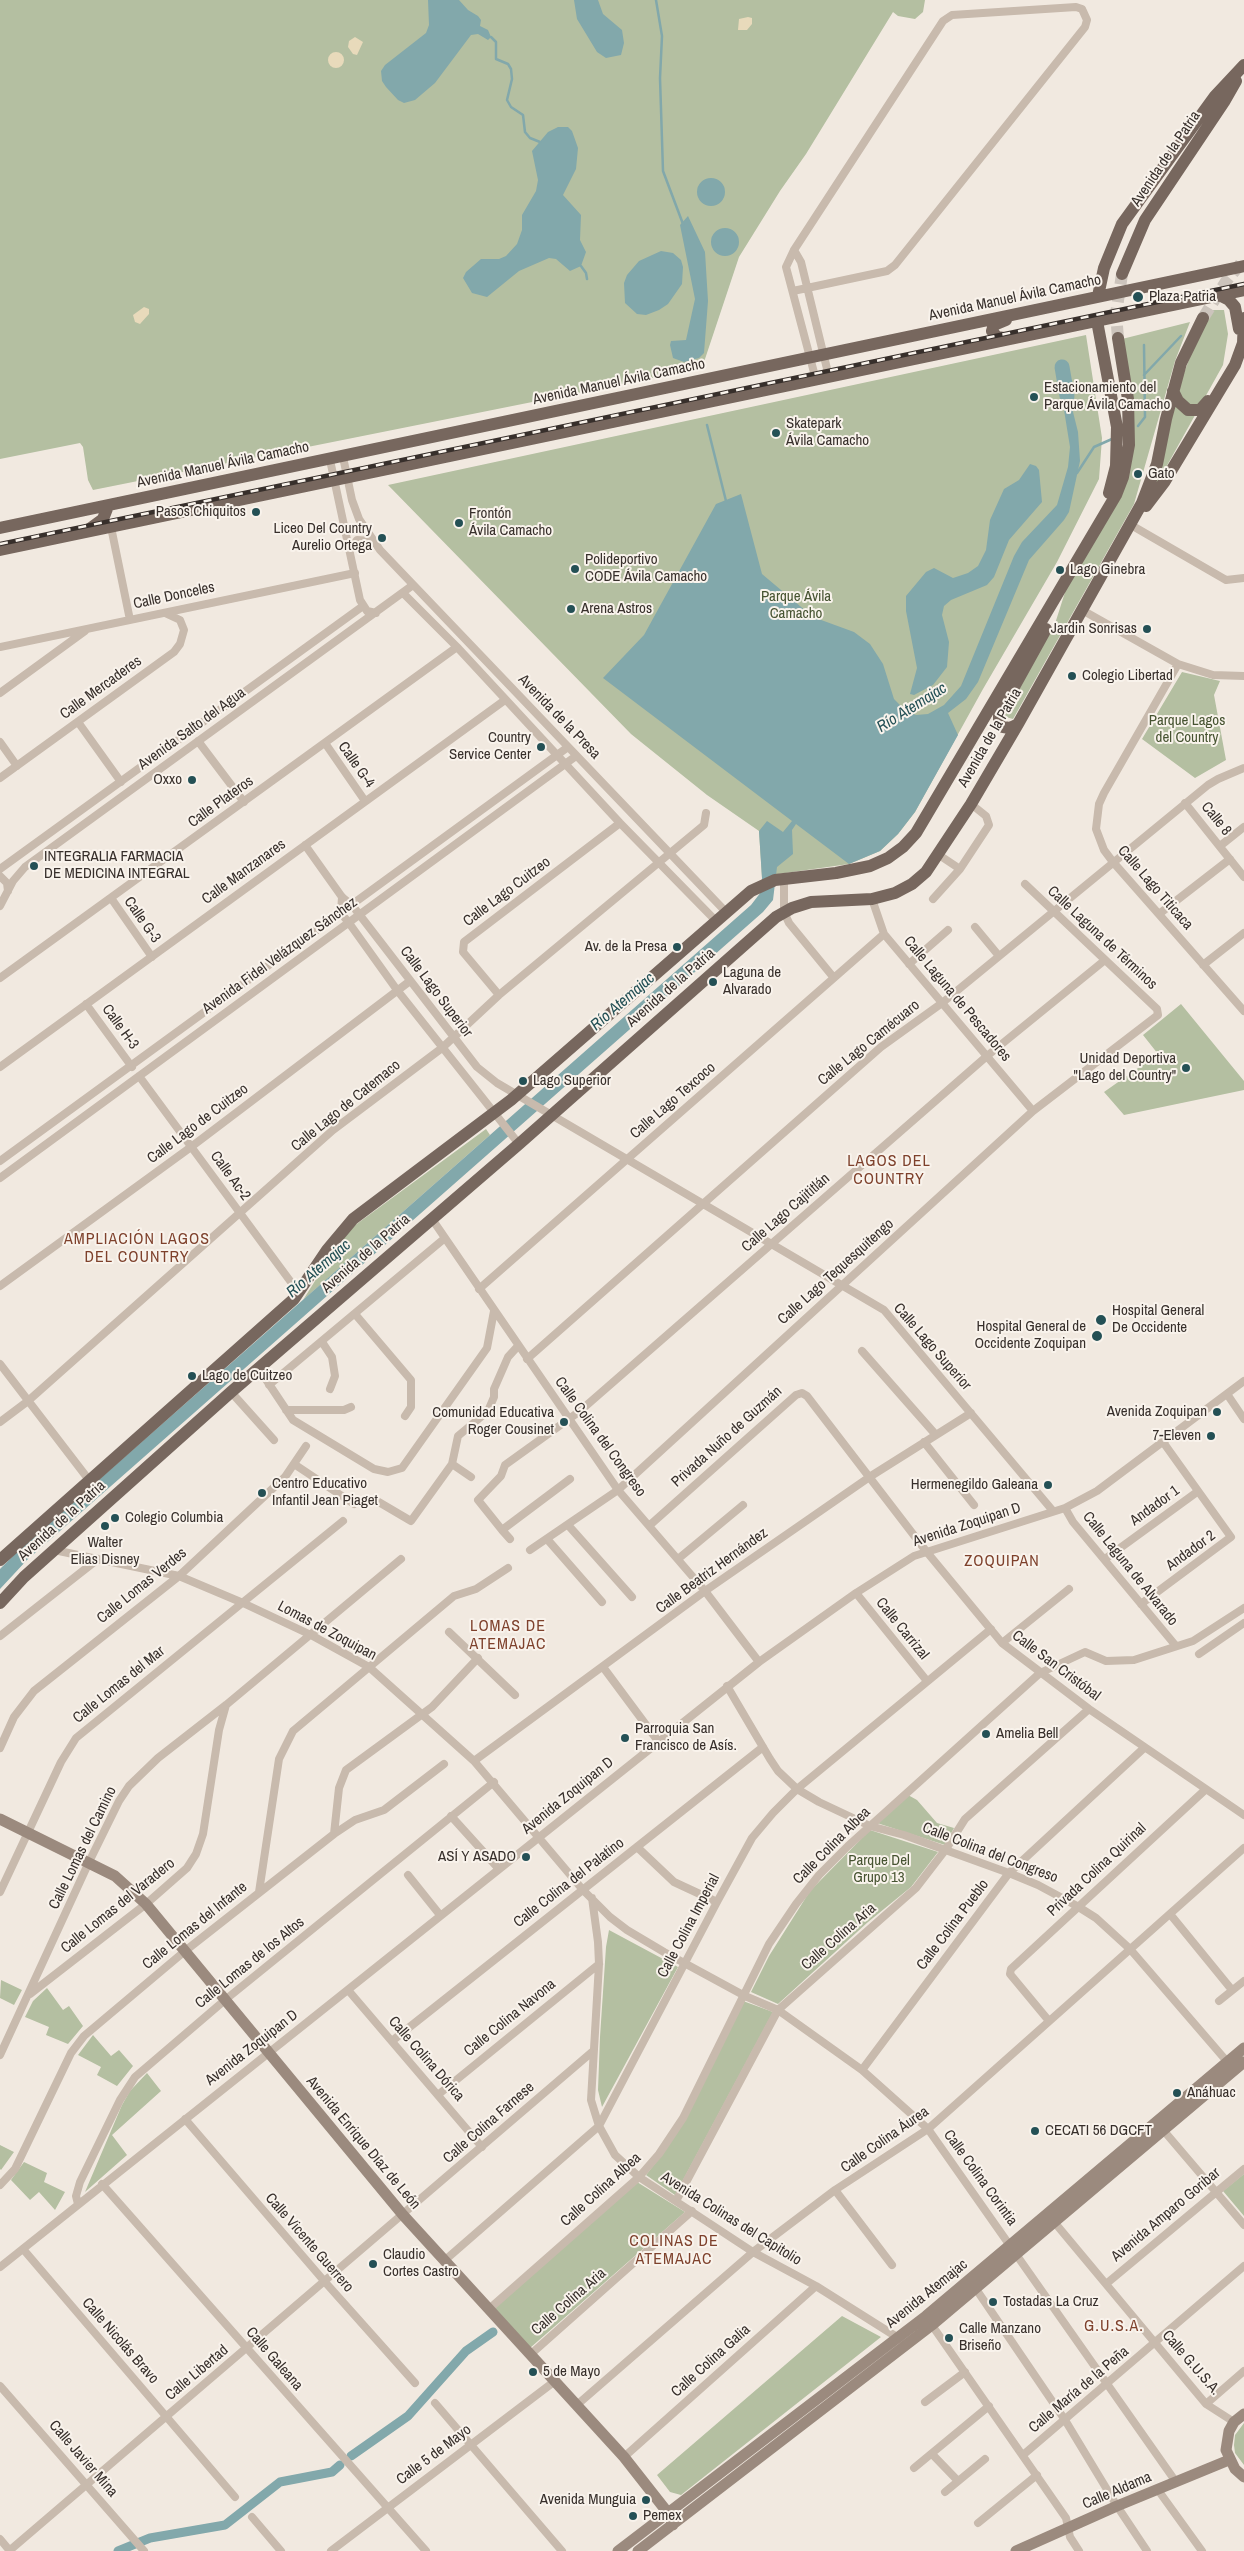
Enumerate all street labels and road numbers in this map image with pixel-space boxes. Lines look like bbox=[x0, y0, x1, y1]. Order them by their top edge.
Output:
street label: Avenida de la Patria bbox=[1127, 108, 1205, 210]
street label: Avenida Manuel Ávila Camacho bbox=[927, 271, 1103, 325]
street label: Avenida Manuel Ávila Camacho bbox=[531, 355, 707, 409]
street label: Avenida Manuel Ávila Camacho bbox=[135, 438, 311, 492]
street label: Calle Donceles bbox=[132, 579, 216, 613]
street label: Calle Mercaderes bbox=[57, 652, 145, 724]
street label: Avenida de la Presa bbox=[514, 671, 604, 763]
street label: Avenida Salto del Agua bbox=[135, 684, 249, 774]
street label: Avenida de la Patria bbox=[954, 685, 1026, 791]
street label: Calle G-4 bbox=[334, 739, 378, 791]
street label: Calle Plateros bbox=[185, 772, 257, 832]
street label: Calle 8 bbox=[1197, 798, 1235, 840]
street label: Calle Manzanares bbox=[199, 836, 289, 908]
street label: Calle Lago Titicaca bbox=[1114, 842, 1196, 934]
street label: Calle Lago Cuitzeo bbox=[460, 853, 554, 931]
street label: Calle Laguna de Términos bbox=[1043, 882, 1161, 994]
street label: Calle G-3 bbox=[120, 894, 164, 946]
street label: Avenida Fidel Velázquez Sánchez bbox=[199, 894, 361, 1018]
street label: Calle Laguna de Pescadores bbox=[899, 933, 1015, 1065]
street label: Calle Lago Superior bbox=[396, 943, 476, 1041]
street label: Avenida de la Patria bbox=[623, 945, 719, 1031]
street label: Calle Lago Camécuaro bbox=[814, 996, 924, 1090]
street label: Calle H-3 bbox=[98, 1001, 142, 1053]
street label: Calle Lago de Catemaco bbox=[288, 1056, 404, 1156]
street label: Calle Lago Texcoco bbox=[627, 1059, 719, 1143]
street label: Calle Lago de Cuitzeo bbox=[144, 1080, 252, 1168]
street label: Calle Ac-2 bbox=[206, 1148, 254, 1204]
street label: Calle Lago Cajititlán bbox=[738, 1170, 834, 1256]
street label: Avenida de la Patria bbox=[318, 1211, 414, 1297]
street label: Calle Lago Tequesquitengo bbox=[774, 1215, 898, 1329]
street label: Calle Lago Superior bbox=[889, 1300, 975, 1394]
street label: Calle Colina del Congreso bbox=[551, 1374, 649, 1500]
street label: Privada Nuño de Guzmán bbox=[668, 1383, 786, 1491]
street label: Avenida de la Patria bbox=[15, 1477, 109, 1565]
street label: Andador 1 bbox=[1127, 1482, 1183, 1530]
street label: Avenida Zoquipan D bbox=[911, 1499, 1023, 1551]
street label: Calle Laguna de Alvarado bbox=[1078, 1508, 1182, 1630]
street label: Calle Beatriz Hernández bbox=[653, 1524, 771, 1618]
street label: Andador 2 bbox=[1163, 1527, 1219, 1575]
street label: Calle Lomas Verdes bbox=[94, 1544, 190, 1628]
street label: Calle Carrizal bbox=[872, 1594, 932, 1664]
street label: Lomas de Zoquipan bbox=[274, 1597, 380, 1665]
street label: Calle San Cristóbal bbox=[1008, 1627, 1104, 1705]
street label: Calle Lomas del Mar bbox=[70, 1643, 168, 1727]
street label: Avenida Zoquipan D bbox=[519, 1754, 617, 1838]
street label: Calle Lomas del Camino bbox=[45, 1784, 121, 1912]
street label: Calle Colina Albea bbox=[790, 1804, 874, 1888]
street label: Calle Colina del Congreso bbox=[920, 1819, 1060, 1887]
street label: Privada Colina Quirinal bbox=[1044, 1820, 1150, 1920]
street label: Calle Colina del Palatino bbox=[510, 1834, 628, 1932]
street label: Calle Lomas del Varadero bbox=[57, 1855, 179, 1957]
street label: Calle Colina Imperial bbox=[654, 1871, 724, 1981]
street label: Calle Colina Pueblo bbox=[913, 1876, 993, 1974]
street label: Calle Lomas del Infante bbox=[139, 1878, 251, 1974]
street label: Calle Colina Aria bbox=[798, 1900, 880, 1974]
street label: Calle Lomas de los Altos bbox=[192, 1913, 308, 2013]
street label: Calle Colina Navona bbox=[461, 1976, 559, 2060]
street label: Avenida Zoquipan D bbox=[202, 2006, 302, 2090]
street label: Calle Colina Dórica bbox=[384, 2013, 468, 2105]
street label: Avenida Enrique Díaz de León bbox=[302, 2073, 424, 2213]
street label: Calle Colina Farnese bbox=[440, 2079, 538, 2167]
street label: Calle Colina Áurea bbox=[838, 2103, 932, 2177]
street label: Calle Colina Corintia bbox=[939, 2127, 1021, 2229]
street label: Calle Colina Albea bbox=[557, 2149, 645, 2231]
street label: Avenida Amparo Goribar bbox=[1108, 2164, 1224, 2266]
street label: Avenida Colinas del Capitolio bbox=[657, 2168, 805, 2270]
street label: Calle Vicente Guerrero bbox=[261, 2190, 357, 2296]
street label: Avenida Atemajac bbox=[883, 2256, 971, 2332]
street label: Calle Colina Aria bbox=[528, 2265, 610, 2339]
street label: Calle Nicolás Bravo bbox=[78, 2294, 162, 2388]
street label: Calle Colina Galia bbox=[668, 2321, 754, 2401]
street label: Calle Galeana bbox=[242, 2324, 306, 2394]
street label: Calle G.U.S.A. bbox=[1158, 2327, 1224, 2399]
street label: Calle Libertad bbox=[162, 2341, 232, 2405]
street label: Calle María de la Peña bbox=[1025, 2343, 1133, 2437]
street label: Calle Javier Mina bbox=[45, 2417, 121, 2501]
street label: Calle 5 de Mayo bbox=[393, 2421, 475, 2489]
street label: Calle Aldama bbox=[1080, 2468, 1154, 2514]

